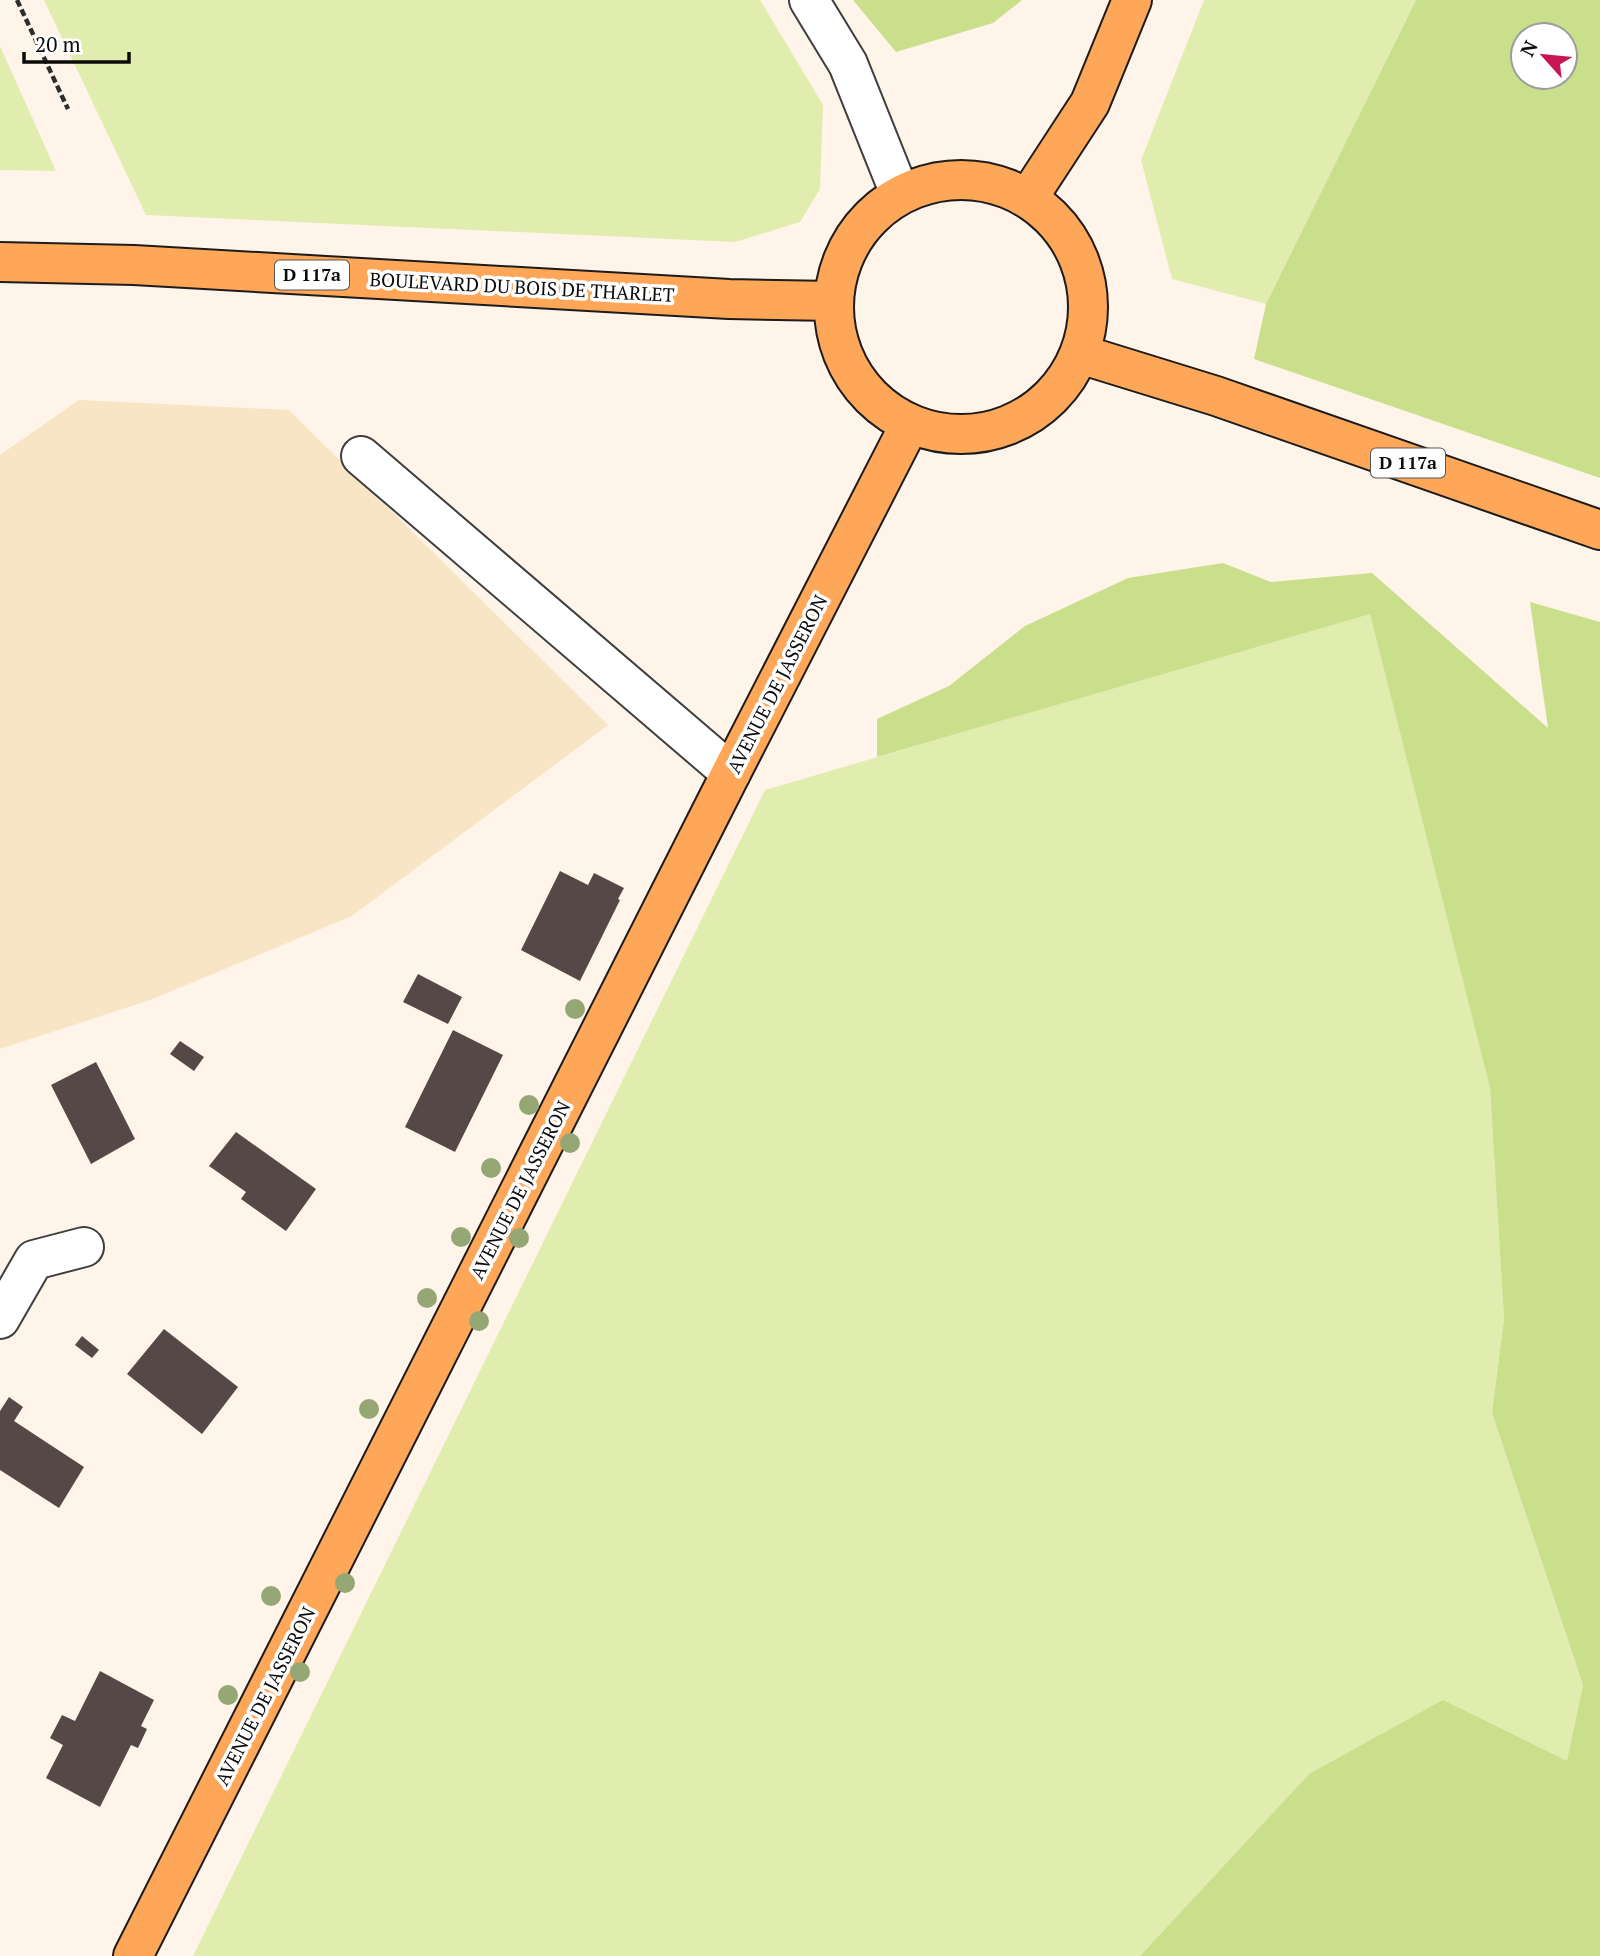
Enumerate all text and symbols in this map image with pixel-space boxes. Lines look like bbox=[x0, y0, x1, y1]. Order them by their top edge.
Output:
scale bar bbox=[24, 21, 130, 65]
north arrow bbox=[1509, 21, 1579, 91]
text: 20 m bbox=[35, 30, 81, 58]
text: N bbox=[1514, 35, 1543, 60]
road number: D 117a bbox=[275, 260, 349, 290]
street label: BOULEVARD DU BOIS DE THARLET bbox=[369, 266, 675, 307]
road number: D 117a bbox=[1371, 448, 1445, 477]
street label: AVENUE DE JASSERON bbox=[721, 590, 832, 777]
street label: AVENUE DE JASSERON bbox=[464, 1096, 575, 1283]
street label: AVENUE DE JASSERON bbox=[209, 1602, 320, 1789]

